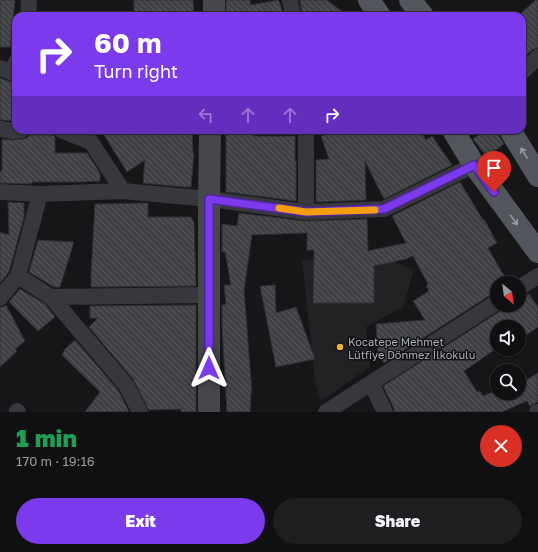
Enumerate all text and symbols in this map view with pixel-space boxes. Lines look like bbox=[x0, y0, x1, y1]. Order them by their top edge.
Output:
text: 60 m bbox=[94, 26, 161, 59]
icon: right bbox=[28, 28, 80, 80]
text: Turn right bbox=[94, 60, 178, 82]
icon: left bbox=[195, 104, 217, 126]
icon: ahead bbox=[237, 104, 259, 126]
icon: ahead bbox=[279, 104, 301, 126]
icon: right bbox=[321, 104, 343, 126]
one-way arrow bbox=[520, 148, 528, 159]
pin bbox=[477, 151, 511, 192]
icon: arrive bbox=[483, 157, 505, 179]
one-way arrow bbox=[510, 214, 518, 225]
north arrow bbox=[490, 276, 526, 312]
map controls bbox=[490, 276, 526, 400]
button: sound bbox=[490, 320, 526, 356]
place label: Kocatepe Mehmet Lütfiye Dönmez İlkokulu bbox=[348, 335, 475, 361]
marker: Kocatepe Mehmet Lütfiye Dönmez İlkokulu bbox=[335, 342, 345, 352]
position arrow bbox=[188, 347, 230, 389]
button: search bbox=[490, 364, 526, 400]
text: 1 min bbox=[16, 423, 77, 452]
button: close bbox=[480, 425, 522, 467]
text: 170 m · 19:16 bbox=[16, 453, 95, 469]
button: Exit bbox=[16, 498, 265, 544]
button: Share bbox=[273, 498, 522, 544]

